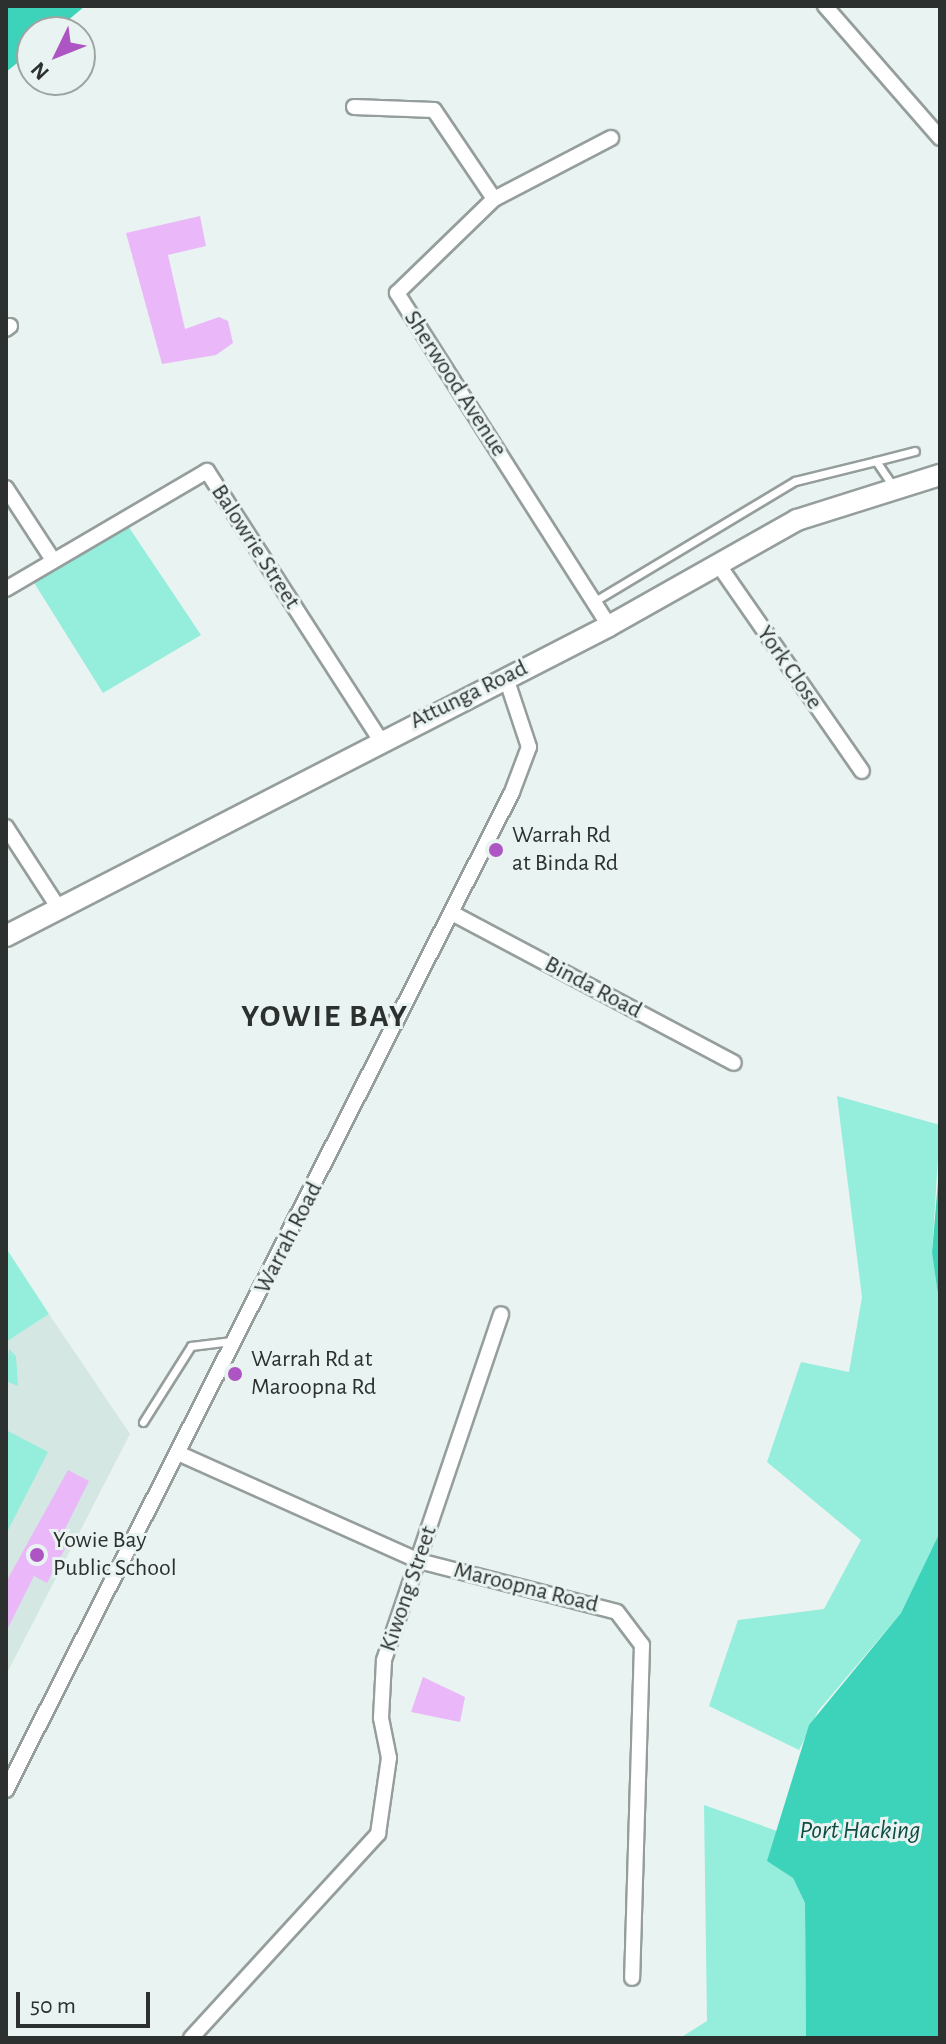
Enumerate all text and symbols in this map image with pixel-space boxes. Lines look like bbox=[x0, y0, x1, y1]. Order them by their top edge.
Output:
north arrow bbox=[16, 16, 96, 96]
text: N bbox=[27, 58, 53, 84]
street label: Sherwood Avenue bbox=[397, 306, 513, 462]
street label: Balowrie Street bbox=[204, 479, 306, 615]
street label: York Close bbox=[750, 621, 828, 715]
street label: Attunga Road bbox=[406, 654, 532, 736]
place label: Warrah Rd at Binda Rd bbox=[512, 822, 618, 878]
marker: Warrah Rd at Binda Rd bbox=[487, 841, 505, 859]
street label: Binda Road bbox=[539, 950, 647, 1026]
district label: YOWIE BAY bbox=[241, 997, 409, 1035]
street label: Warrah Road bbox=[249, 1177, 329, 1299]
place label: Warrah Rd at Maroopna Rd bbox=[251, 1346, 376, 1402]
marker: Warrah Rd at Maroopna Rd bbox=[226, 1365, 244, 1383]
street label: Kiwong Street bbox=[374, 1522, 444, 1656]
place label: Yowie Bay Public School bbox=[53, 1527, 177, 1583]
marker: Yowie Bay Public School bbox=[28, 1546, 46, 1564]
street label: Maroopna Road bbox=[451, 1556, 601, 1620]
water label: Port Hacking bbox=[799, 1815, 921, 1847]
scale bar bbox=[20, 1976, 154, 2026]
text: 50 m bbox=[30, 1994, 76, 2018]

